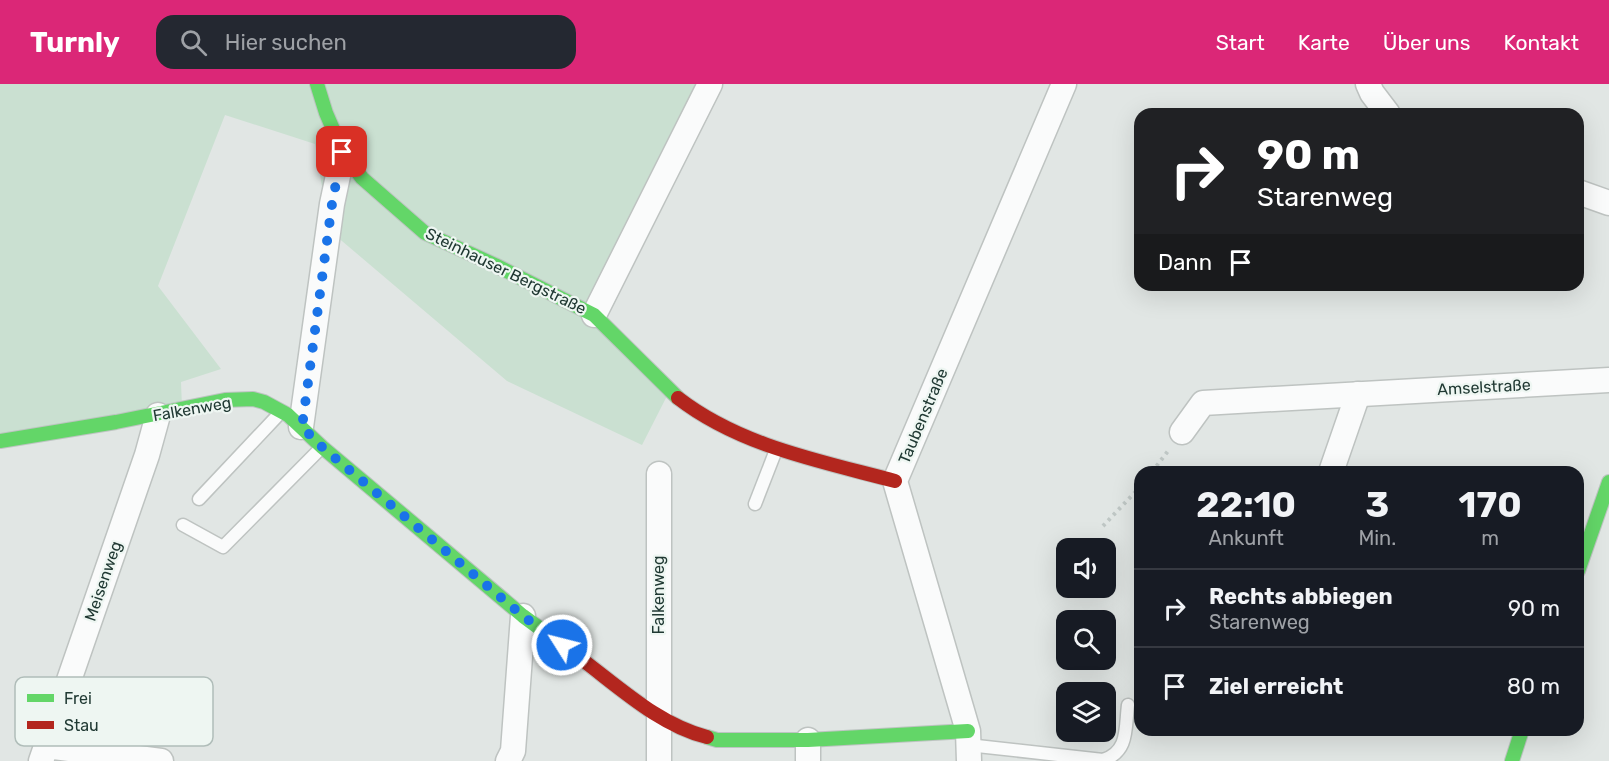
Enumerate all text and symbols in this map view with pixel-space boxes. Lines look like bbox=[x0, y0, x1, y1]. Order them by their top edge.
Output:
search box bbox=[156, 15, 576, 69]
text: Turnly bbox=[30, 26, 120, 59]
icon: search bbox=[177, 26, 210, 59]
text: Hier suchen bbox=[225, 29, 347, 56]
text: Start bbox=[1216, 30, 1265, 55]
text: Karte bbox=[1298, 30, 1350, 55]
text: Über uns bbox=[1383, 30, 1471, 55]
text: Kontakt bbox=[1504, 30, 1579, 55]
pin bbox=[316, 126, 367, 177]
text: 90 m bbox=[1257, 130, 1360, 180]
icon: right bbox=[1158, 132, 1236, 210]
icon: arrive bbox=[325, 135, 358, 168]
text: Starenweg bbox=[1257, 181, 1393, 213]
street label: Steinhauser Bergstraße bbox=[423, 224, 589, 318]
icon: arrive bbox=[1224, 246, 1257, 279]
text: Dann bbox=[1158, 249, 1212, 276]
street label: Taubenstraße bbox=[894, 365, 952, 467]
street label: Amselstraße bbox=[1437, 375, 1531, 399]
street label: Falkenweg bbox=[151, 393, 233, 425]
text: 22:10 bbox=[1196, 483, 1296, 526]
text: 3 bbox=[1365, 483, 1389, 526]
text: 170 bbox=[1459, 483, 1522, 526]
text: Ankunft bbox=[1209, 526, 1284, 550]
text: Min. bbox=[1358, 526, 1396, 550]
text: m bbox=[1481, 526, 1499, 550]
street label: Meisenweg bbox=[80, 538, 126, 624]
map controls bbox=[1056, 538, 1116, 742]
button: sound bbox=[1056, 538, 1116, 598]
street label: Falkenweg bbox=[649, 555, 668, 635]
text: Rechts abbiegen bbox=[1209, 583, 1393, 610]
icon: right bbox=[1158, 592, 1191, 625]
text: 90 m bbox=[1508, 595, 1560, 622]
button: search bbox=[1056, 610, 1116, 670]
text: Starenweg bbox=[1209, 610, 1310, 634]
position arrow bbox=[530, 613, 594, 677]
icon: arrive bbox=[1158, 670, 1191, 703]
text: Ziel erreicht bbox=[1209, 673, 1343, 700]
text: 80 m bbox=[1507, 673, 1560, 700]
legend bbox=[15, 677, 213, 746]
button: layers bbox=[1056, 682, 1116, 742]
text: Frei bbox=[64, 689, 92, 708]
text: Stau bbox=[64, 716, 99, 735]

